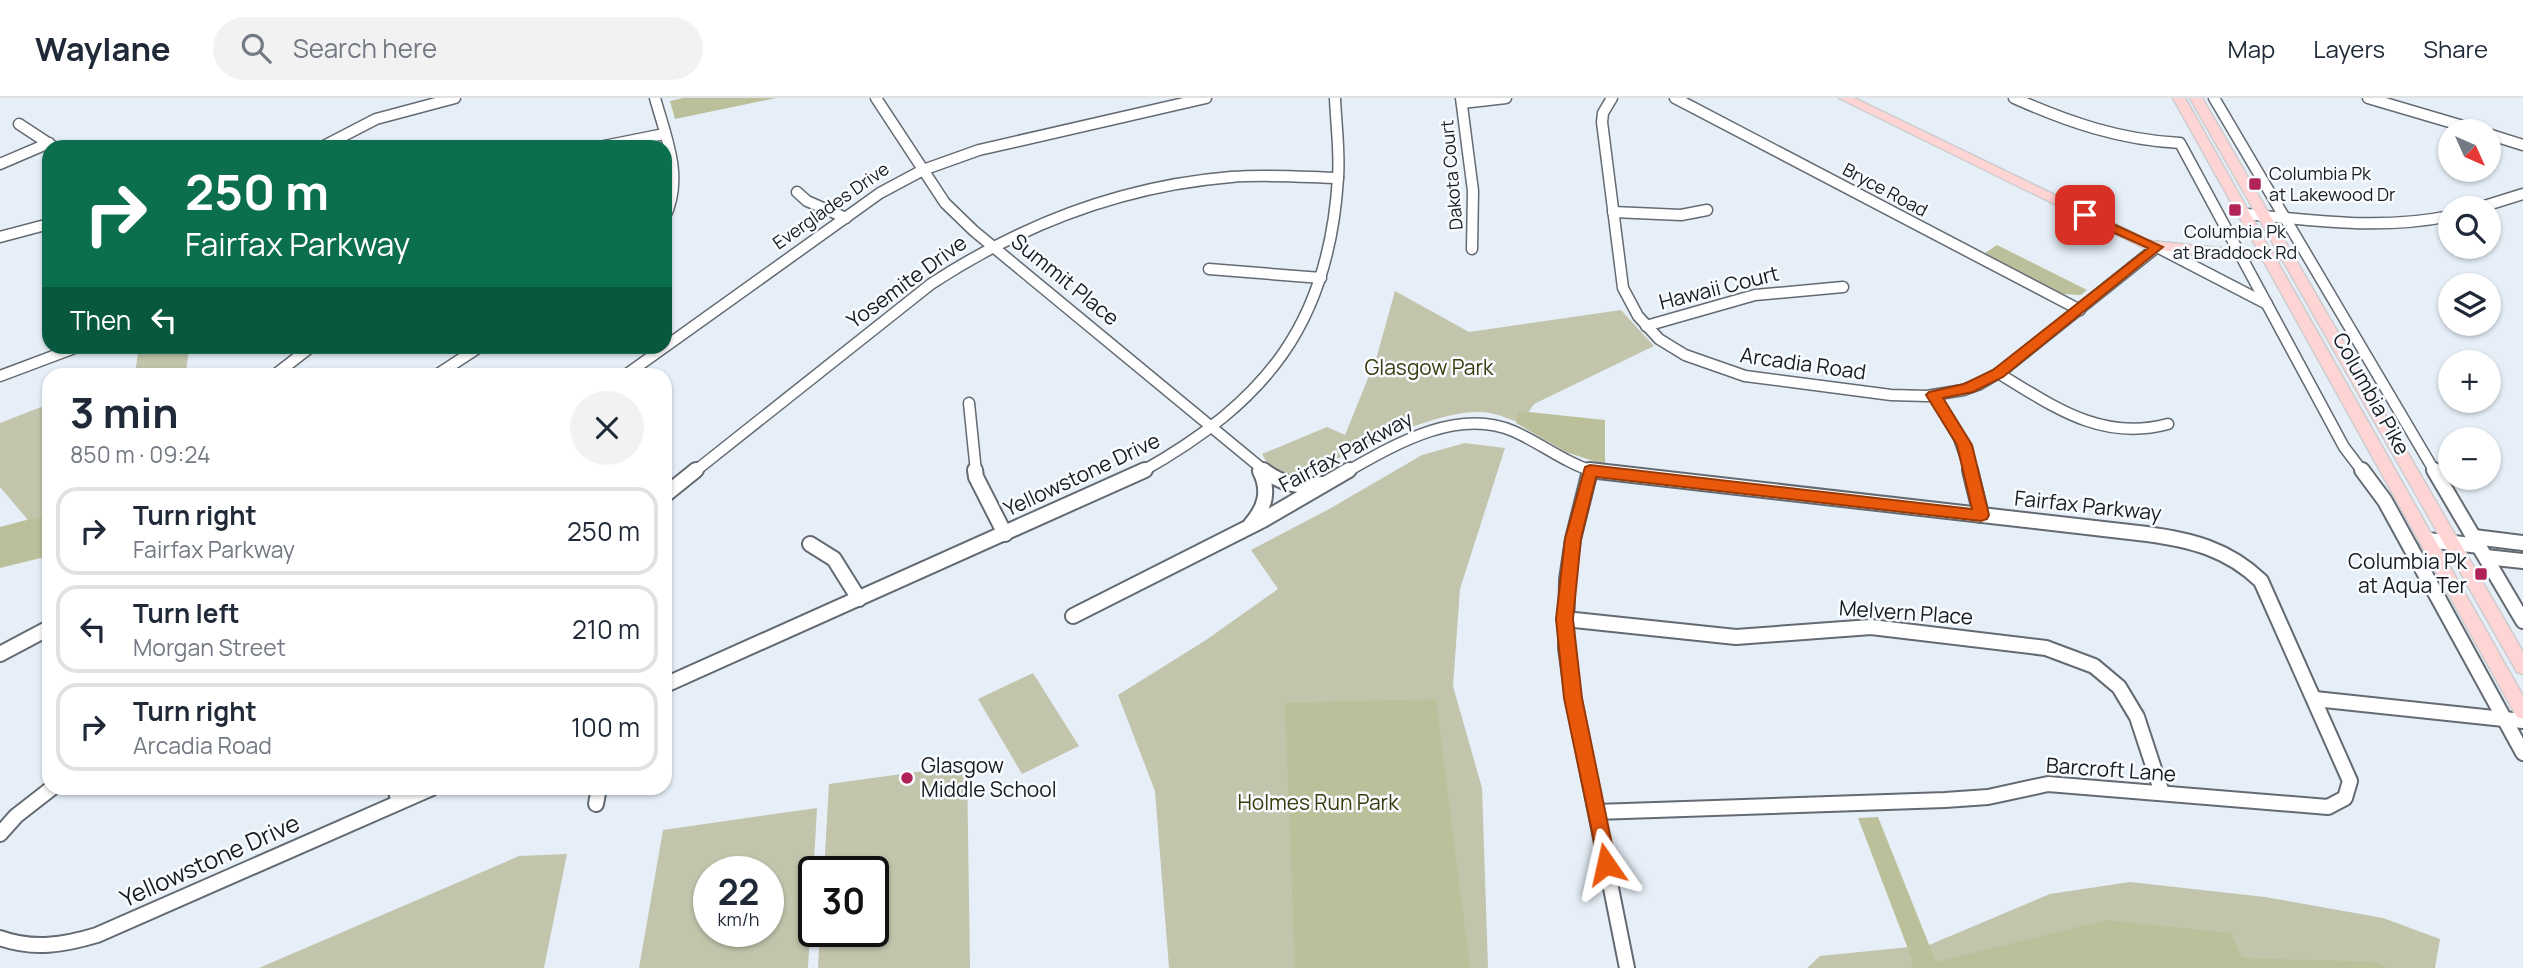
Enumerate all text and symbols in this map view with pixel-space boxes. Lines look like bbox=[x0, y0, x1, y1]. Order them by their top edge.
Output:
search box bbox=[213, 17, 703, 80]
text: Waylane bbox=[35, 26, 171, 71]
icon: search bbox=[237, 29, 275, 67]
text: Search here bbox=[293, 30, 437, 66]
text: Map bbox=[2228, 32, 2275, 65]
text: Layers bbox=[2313, 32, 2385, 65]
text: Share bbox=[2423, 32, 2488, 65]
street label: Dakota Court bbox=[1434, 119, 1468, 231]
north arrow bbox=[2438, 119, 2501, 182]
map controls bbox=[2438, 119, 2501, 490]
street label: Everglades Drive bbox=[767, 156, 893, 254]
street label: Bryce Road bbox=[1839, 157, 1932, 222]
text: 250 m bbox=[185, 158, 329, 225]
place label: Columbia Pk at Lakewood Dr bbox=[2269, 161, 2396, 206]
icon: right bbox=[70, 168, 161, 259]
marker: Columbia Pk at Lakewood Dr bbox=[2247, 176, 2263, 192]
pin bbox=[2055, 185, 2115, 245]
icon: arrive bbox=[2066, 196, 2104, 234]
button: search bbox=[2438, 196, 2501, 259]
marker: Columbia Pk at Braddock Rd bbox=[2227, 202, 2243, 218]
place label: Columbia Pk at Braddock Rd bbox=[2173, 219, 2297, 264]
text: Fairfax Parkway bbox=[185, 222, 410, 266]
street label: Summit Place bbox=[1006, 227, 1125, 331]
street label: Yosemite Drive bbox=[841, 228, 972, 334]
street label: Hawaii Court bbox=[1656, 259, 1782, 315]
button: layers bbox=[2438, 273, 2501, 336]
icon: left bbox=[145, 301, 183, 339]
text: Then bbox=[70, 302, 131, 338]
street label: Columbia Pike bbox=[2327, 327, 2417, 460]
street label: Arcadia Road bbox=[1738, 340, 1868, 386]
button: + bbox=[2438, 350, 2501, 413]
park label: Glasgow Park bbox=[1365, 353, 1494, 381]
text: 3 min bbox=[70, 383, 179, 441]
button: close bbox=[570, 391, 644, 465]
street label: Fairfax Parkway bbox=[1274, 404, 1417, 498]
street label: Yellowstone Drive bbox=[999, 426, 1164, 523]
button: − bbox=[2438, 427, 2501, 490]
text: 850 m · 09:24 bbox=[70, 438, 211, 470]
street label: Fairfax Parkway bbox=[2013, 483, 2163, 527]
text: Turn right bbox=[133, 497, 257, 533]
icon: right bbox=[74, 512, 112, 550]
text: 250 m bbox=[567, 513, 640, 549]
text: Fairfax Parkway bbox=[133, 533, 295, 565]
place label: Columbia Pk at Aqua Ter bbox=[2348, 547, 2468, 599]
marker: Columbia Pk at Aqua Ter bbox=[2473, 566, 2489, 582]
street label: Melvern Place bbox=[1838, 593, 1974, 631]
text: Turn left bbox=[133, 595, 240, 631]
icon: left bbox=[74, 610, 112, 648]
text: 210 m bbox=[572, 611, 640, 647]
text: Morgan Street bbox=[133, 631, 286, 663]
text: Turn right bbox=[133, 693, 257, 729]
icon: right bbox=[74, 708, 112, 746]
text: 100 m bbox=[571, 709, 640, 745]
text: Arcadia Road bbox=[133, 729, 272, 761]
street label: Barcroft Lane bbox=[2045, 750, 2177, 788]
place label: Glasgow Middle School bbox=[921, 751, 1057, 803]
marker: Glasgow Middle School bbox=[899, 770, 915, 786]
park label: Holmes Run Park bbox=[1237, 788, 1399, 816]
street label: Yellowstone Drive bbox=[114, 805, 304, 914]
position arrow bbox=[1569, 827, 1643, 901]
speed limit sign: 30 bbox=[798, 856, 889, 947]
text: 22 bbox=[718, 868, 759, 916]
text: km/h bbox=[718, 907, 759, 931]

